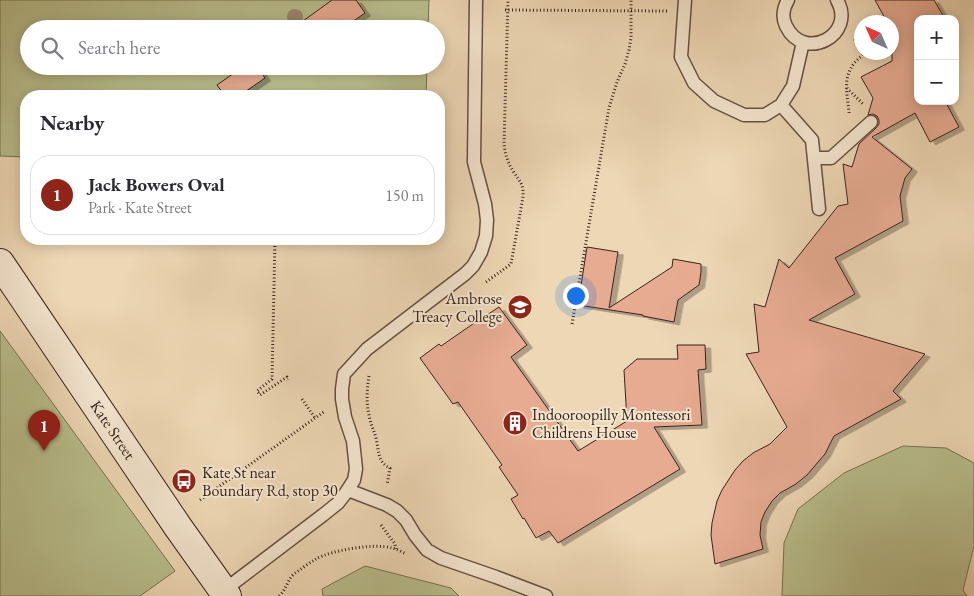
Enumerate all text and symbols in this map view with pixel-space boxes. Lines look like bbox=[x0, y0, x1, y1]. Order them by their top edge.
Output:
north arrow bbox=[854, 15, 899, 60]
map controls bbox=[914, 15, 959, 105]
button: + bbox=[914, 15, 959, 60]
search box bbox=[20, 20, 445, 75]
icon: search bbox=[38, 34, 66, 62]
text: Search here bbox=[78, 35, 160, 60]
button: − bbox=[914, 60, 959, 105]
text: Nearby bbox=[40, 109, 104, 136]
text: Jack Bowers Oval bbox=[88, 172, 225, 197]
text: 1 bbox=[53, 185, 61, 206]
text: 150 m bbox=[385, 185, 424, 206]
text: Park · Kate Street bbox=[88, 197, 192, 218]
your location bbox=[563, 283, 589, 309]
place label: Ambrose Treacy College bbox=[412, 288, 502, 327]
school or university icon: Ambrose Treacy College bbox=[507, 294, 533, 320]
street label: Kate Street bbox=[86, 396, 140, 464]
place label: Indooroopilly Montessori Childrens House bbox=[532, 404, 690, 443]
pin: 1 bbox=[28, 410, 60, 451]
building icon: Indooroopilly Montessori Childrens House bbox=[502, 410, 528, 436]
place label: Kate St near Boundary Rd, stop 30 bbox=[202, 462, 338, 501]
bus stop icon: Kate St near Boundary Rd, stop 30 bbox=[171, 468, 197, 494]

